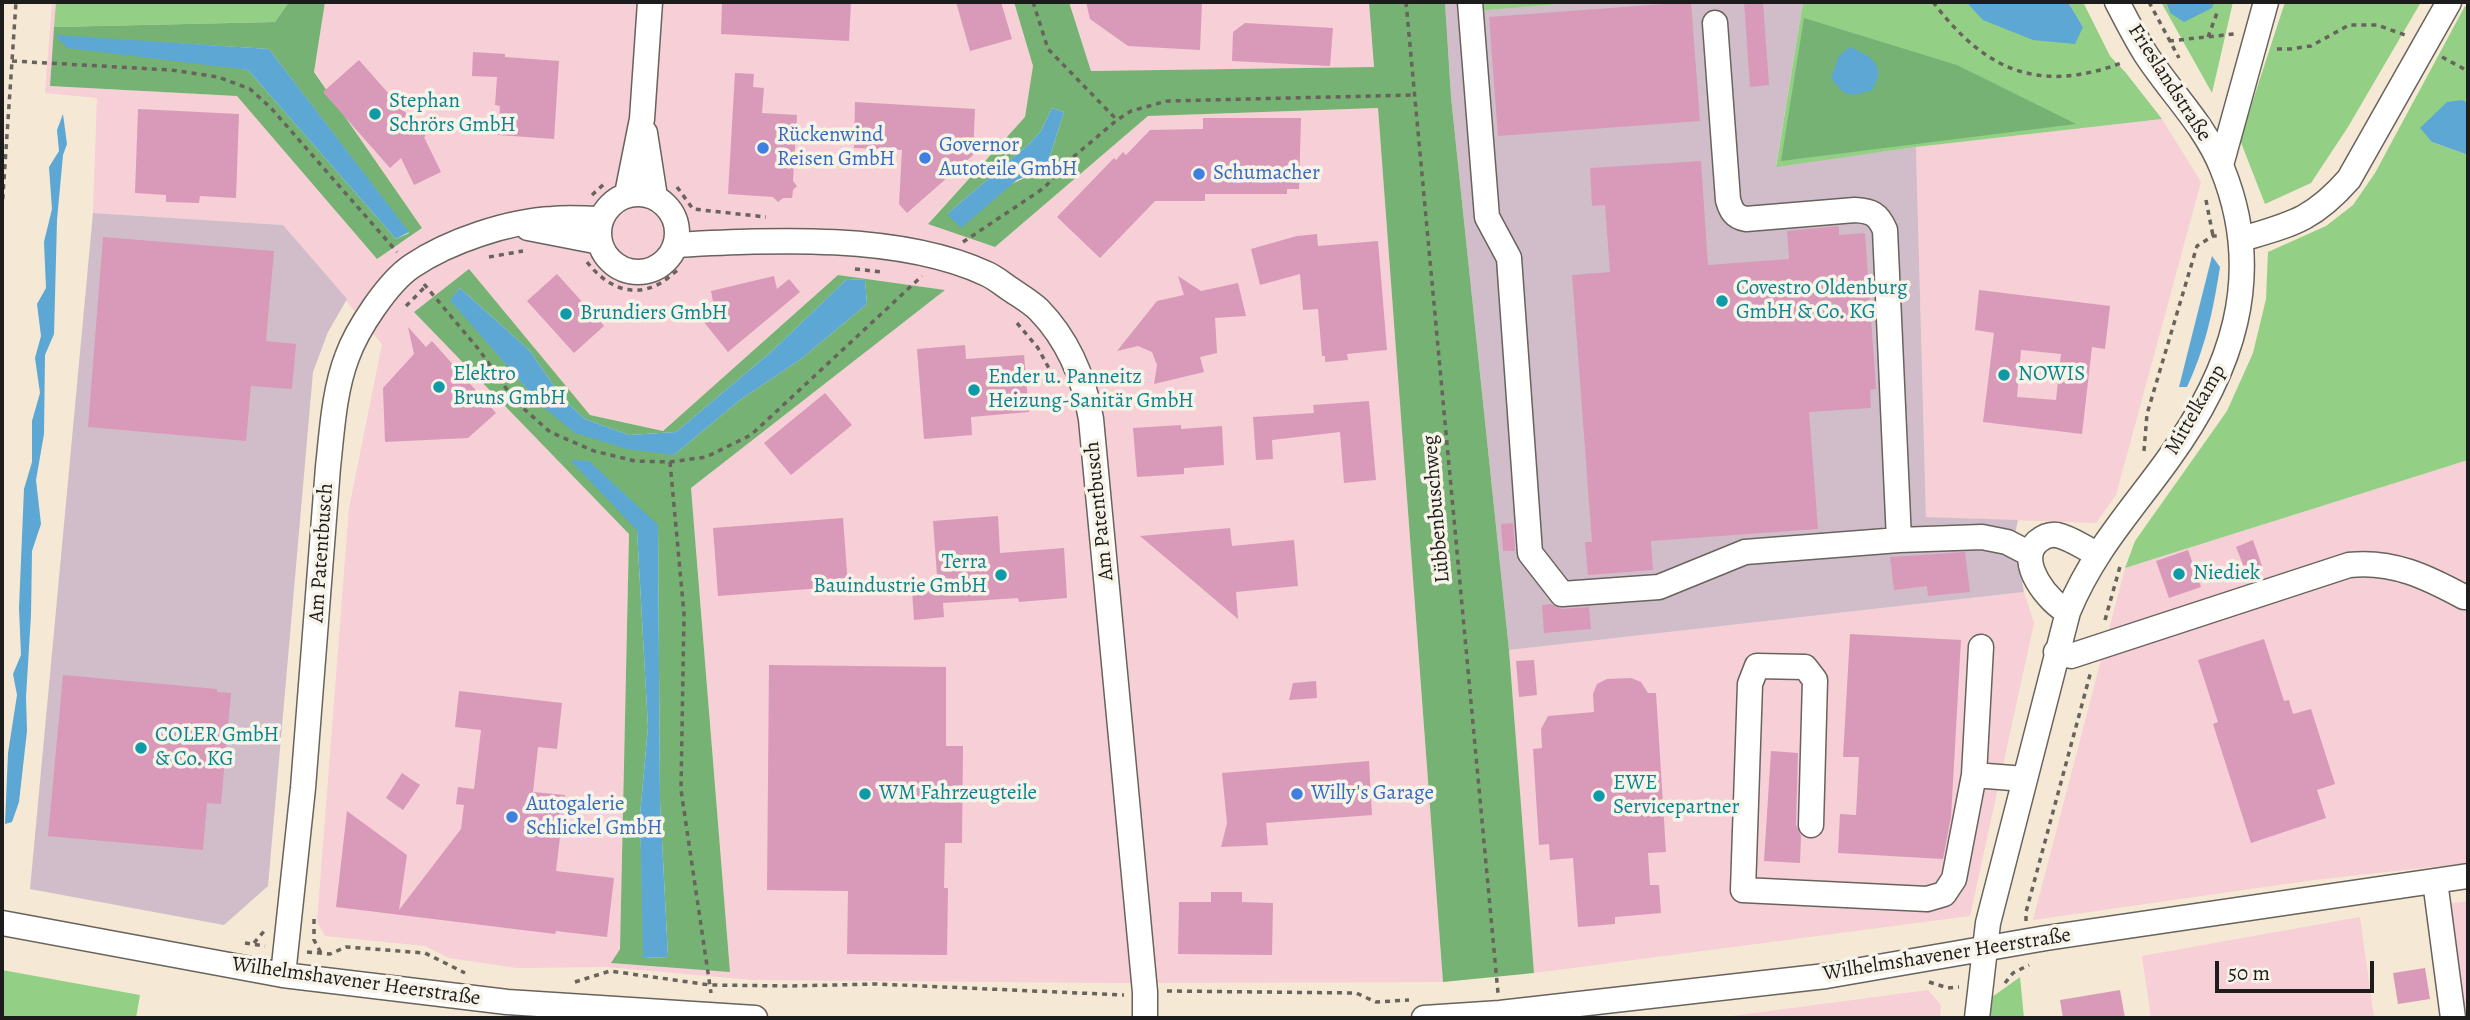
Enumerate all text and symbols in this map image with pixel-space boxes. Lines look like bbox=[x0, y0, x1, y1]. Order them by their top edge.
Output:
street label: Frieslandstraße bbox=[2122, 20, 2216, 146]
place label: Stephan Schrörs GmbH bbox=[389, 89, 516, 139]
marker: Stephan Schrörs GmbH bbox=[367, 106, 383, 122]
place label: Rückenwind Reisen GmbH bbox=[777, 123, 895, 173]
place label: Governor Autoteile GmbH bbox=[939, 133, 1078, 183]
marker: Rückenwind Reisen GmbH bbox=[755, 140, 771, 156]
marker: Governor Autoteile GmbH bbox=[917, 150, 933, 166]
place label: Schumacher bbox=[1213, 161, 1320, 187]
marker: Schumacher bbox=[1191, 166, 1207, 182]
place label: Covestro Oldenburg GmbH & Co. KG bbox=[1736, 276, 1908, 326]
marker: Covestro Oldenburg GmbH & Co. KG bbox=[1714, 293, 1730, 309]
place label: Brundiers GmbH bbox=[580, 301, 728, 327]
marker: Brundiers GmbH bbox=[558, 306, 574, 322]
street label: Mittelkamp bbox=[2160, 360, 2232, 460]
place label: Elektro Bruns GmbH bbox=[453, 362, 566, 412]
place label: NOWIS bbox=[2018, 362, 2085, 388]
place label: Ender u. Panneitz Heizung-Sanitär GmbH bbox=[988, 365, 1194, 415]
marker: NOWIS bbox=[1996, 367, 2012, 383]
marker: Elektro Bruns GmbH bbox=[431, 379, 447, 395]
marker: Ender u. Panneitz Heizung-Sanitär GmbH bbox=[966, 382, 982, 398]
street label: Lübbenbuschweg bbox=[1418, 434, 1456, 584]
street label: Am Patentbusch bbox=[1080, 440, 1120, 582]
street label: Am Patentbusch bbox=[305, 482, 339, 624]
place label: Terra Bauindustrie GmbH bbox=[813, 550, 987, 600]
place label: Niediek bbox=[2193, 561, 2260, 587]
marker: Niediek bbox=[2171, 566, 2187, 582]
marker: Terra Bauindustrie GmbH bbox=[993, 567, 1009, 583]
place label: COLER GmbH & Co. KG bbox=[155, 723, 279, 773]
marker: COLER GmbH & Co. KG bbox=[133, 740, 149, 756]
place label: EWE Servicepartner bbox=[1613, 771, 1740, 821]
place label: WM Fahrzeugteile bbox=[879, 781, 1037, 807]
place label: Willy's Garage bbox=[1311, 781, 1434, 807]
marker: WM Fahrzeugteile bbox=[857, 786, 873, 802]
marker: Willy's Garage bbox=[1289, 786, 1305, 802]
marker: EWE Servicepartner bbox=[1591, 788, 1607, 804]
place label: Autogalerie Schlickel GmbH bbox=[526, 792, 663, 842]
marker: Autogalerie Schlickel GmbH bbox=[504, 809, 520, 825]
street label: Wilhelmshavener Heerstraße bbox=[1821, 923, 2073, 987]
scale bar bbox=[2218, 946, 2377, 990]
street label: Wilhelmshavener Heerstraße bbox=[230, 952, 482, 1012]
text: 50 m bbox=[2228, 959, 2270, 987]

